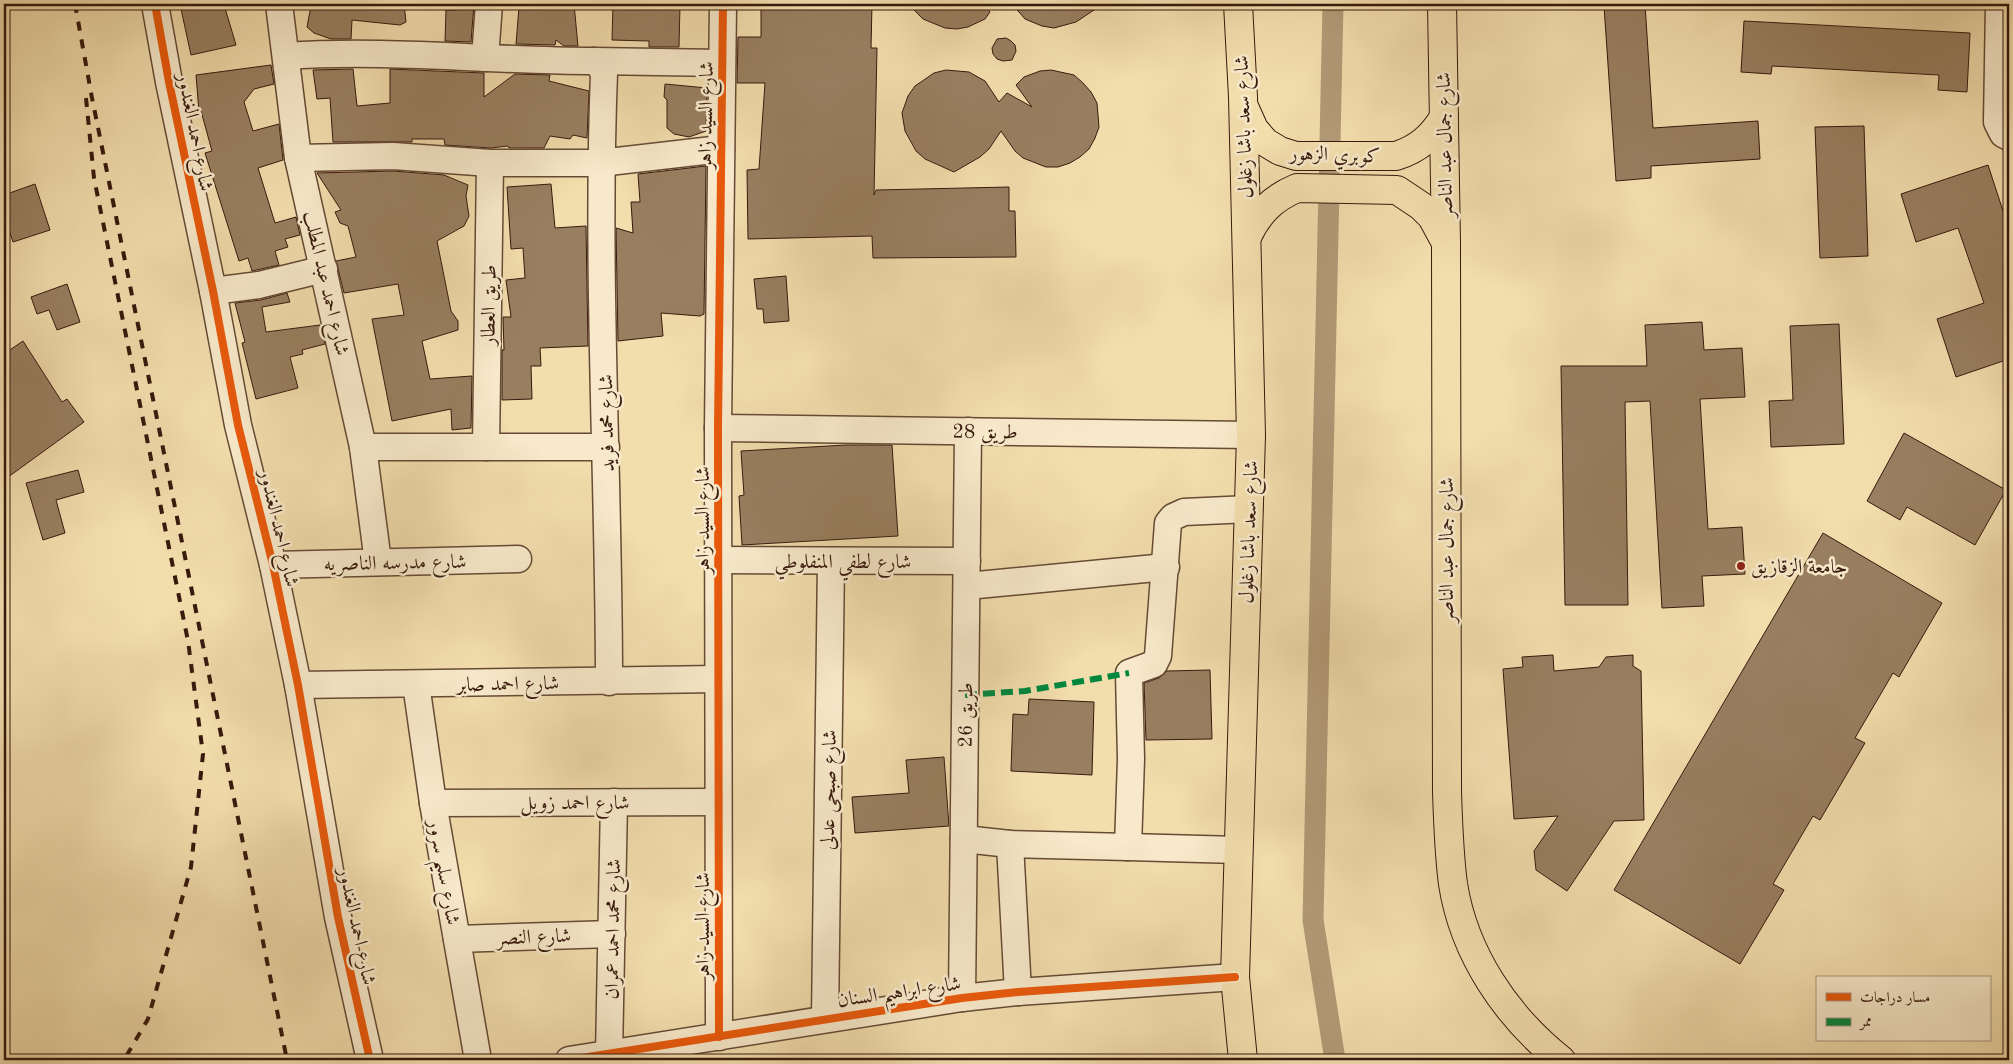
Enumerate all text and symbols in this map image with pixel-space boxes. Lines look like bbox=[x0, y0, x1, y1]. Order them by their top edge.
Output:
street label: شارع سعد باشا زغلول bbox=[1233, 55, 1263, 199]
street label: شارع السيد زاهر bbox=[696, 61, 724, 171]
street label: شارع احمد الغندور bbox=[167, 70, 215, 194]
street label: شارع جمال عبد الناصر bbox=[1435, 72, 1463, 220]
street label: كوبري الزهور bbox=[1287, 143, 1381, 172]
street label: شارع احمد عبد المطلب bbox=[293, 209, 351, 359]
street label: طريق العطار bbox=[479, 264, 502, 348]
street label: شارع محمد فريد bbox=[597, 374, 625, 472]
street label: طريق 28 bbox=[952, 422, 1018, 445]
street label: شارع سعد باشا زغلول bbox=[1238, 460, 1268, 604]
street label: شارع احمد الغندور bbox=[249, 466, 301, 590]
street label: شارع السيد زاهر bbox=[694, 466, 720, 576]
street label: شارع جمال عبد الناصر bbox=[1438, 477, 1464, 625]
street label: شارع مدرسه الناصريه bbox=[323, 553, 467, 581]
street label: شارع لطفي المنفلوطي bbox=[775, 553, 911, 581]
place label: جامعة الزقازيق bbox=[1751, 557, 1847, 579]
marker: جامعة الزقازيق bbox=[1735, 560, 1747, 572]
street label: شارع احمد صابر bbox=[455, 674, 559, 702]
street label: طريق 26 bbox=[956, 682, 979, 748]
street label: شارع صبحى عدلى bbox=[819, 730, 847, 850]
street label: شارع احمد زويل bbox=[520, 794, 630, 820]
street label: شارع سليم سرور bbox=[416, 816, 462, 928]
street label: شارع محمد احمد عمران bbox=[603, 859, 631, 1000]
street label: شارع احمد الغندور bbox=[328, 864, 378, 988]
street label: شارع السيد زاهر bbox=[694, 872, 720, 982]
street label: شارع النصر bbox=[495, 927, 572, 955]
street label: شارع ابراهيم السنان bbox=[836, 974, 963, 1019]
legend bbox=[1816, 976, 1990, 1042]
text: مسار دراجات bbox=[1860, 991, 1930, 1006]
text: ممر bbox=[1858, 1015, 1872, 1031]

